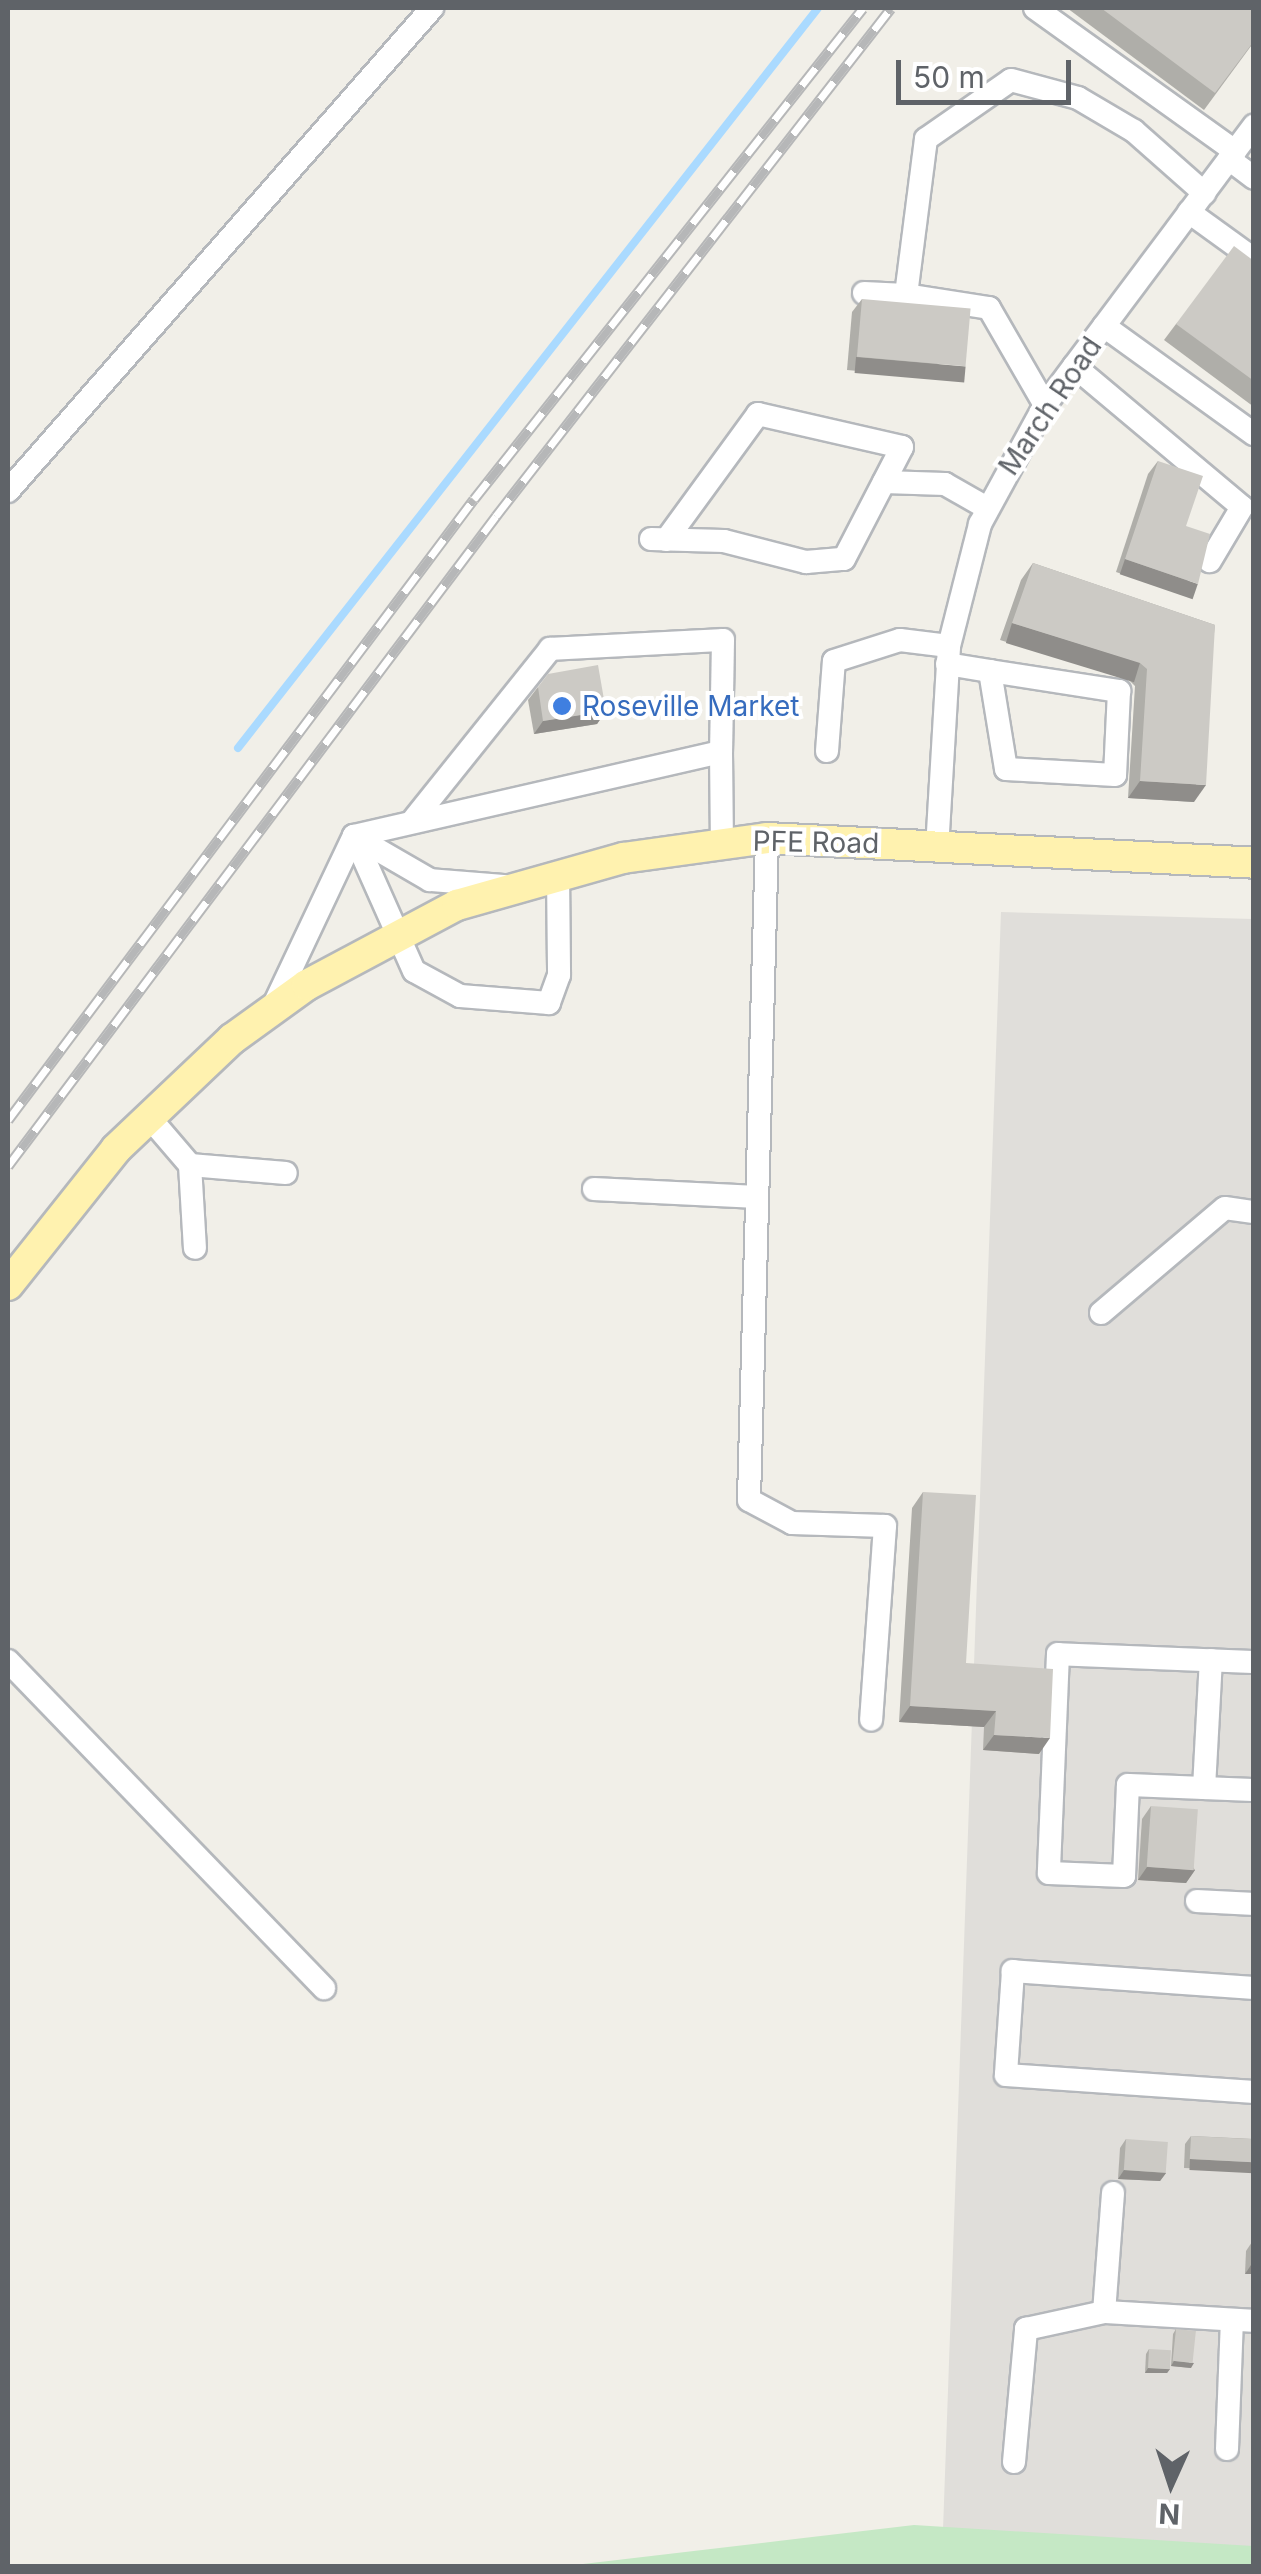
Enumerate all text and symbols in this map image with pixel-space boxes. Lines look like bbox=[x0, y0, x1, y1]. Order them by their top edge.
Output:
scale bar bbox=[901, 40, 1076, 102]
text: 50 m bbox=[913, 59, 985, 95]
street label: March Road bbox=[992, 331, 1108, 481]
place label: Roseville Market bbox=[582, 689, 799, 723]
marker: Roseville Market bbox=[551, 695, 573, 717]
street label: PFE Road bbox=[752, 824, 880, 860]
north arrow bbox=[1121, 2434, 1221, 2534]
text: N bbox=[1158, 2496, 1181, 2531]

